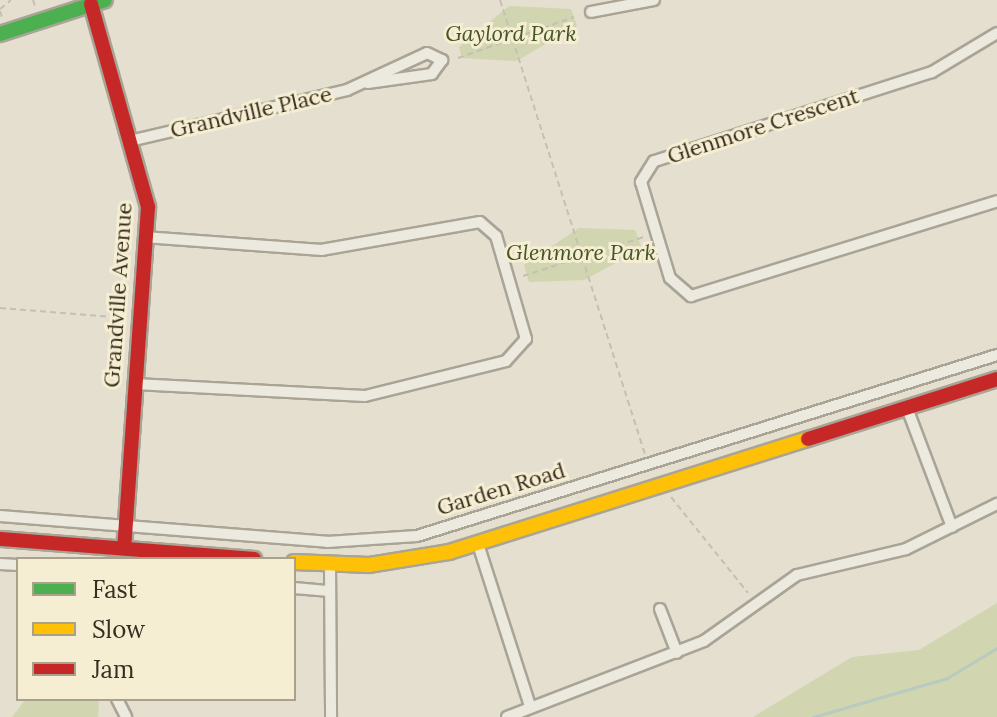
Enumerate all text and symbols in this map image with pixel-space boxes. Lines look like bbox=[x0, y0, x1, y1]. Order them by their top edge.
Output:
park label: Gaylord Park bbox=[445, 21, 577, 47]
street label: Grandville Place bbox=[168, 81, 334, 143]
street label: Glenmore Crescent bbox=[664, 83, 862, 169]
street label: Grandville Avenue bbox=[98, 202, 138, 388]
park label: Glenmore Park bbox=[506, 240, 656, 266]
street label: Garden Road bbox=[434, 457, 568, 521]
legend bbox=[16, 557, 296, 701]
text: Fast bbox=[92, 574, 137, 605]
text: Slow bbox=[92, 614, 145, 645]
text: Jam bbox=[92, 654, 134, 685]

